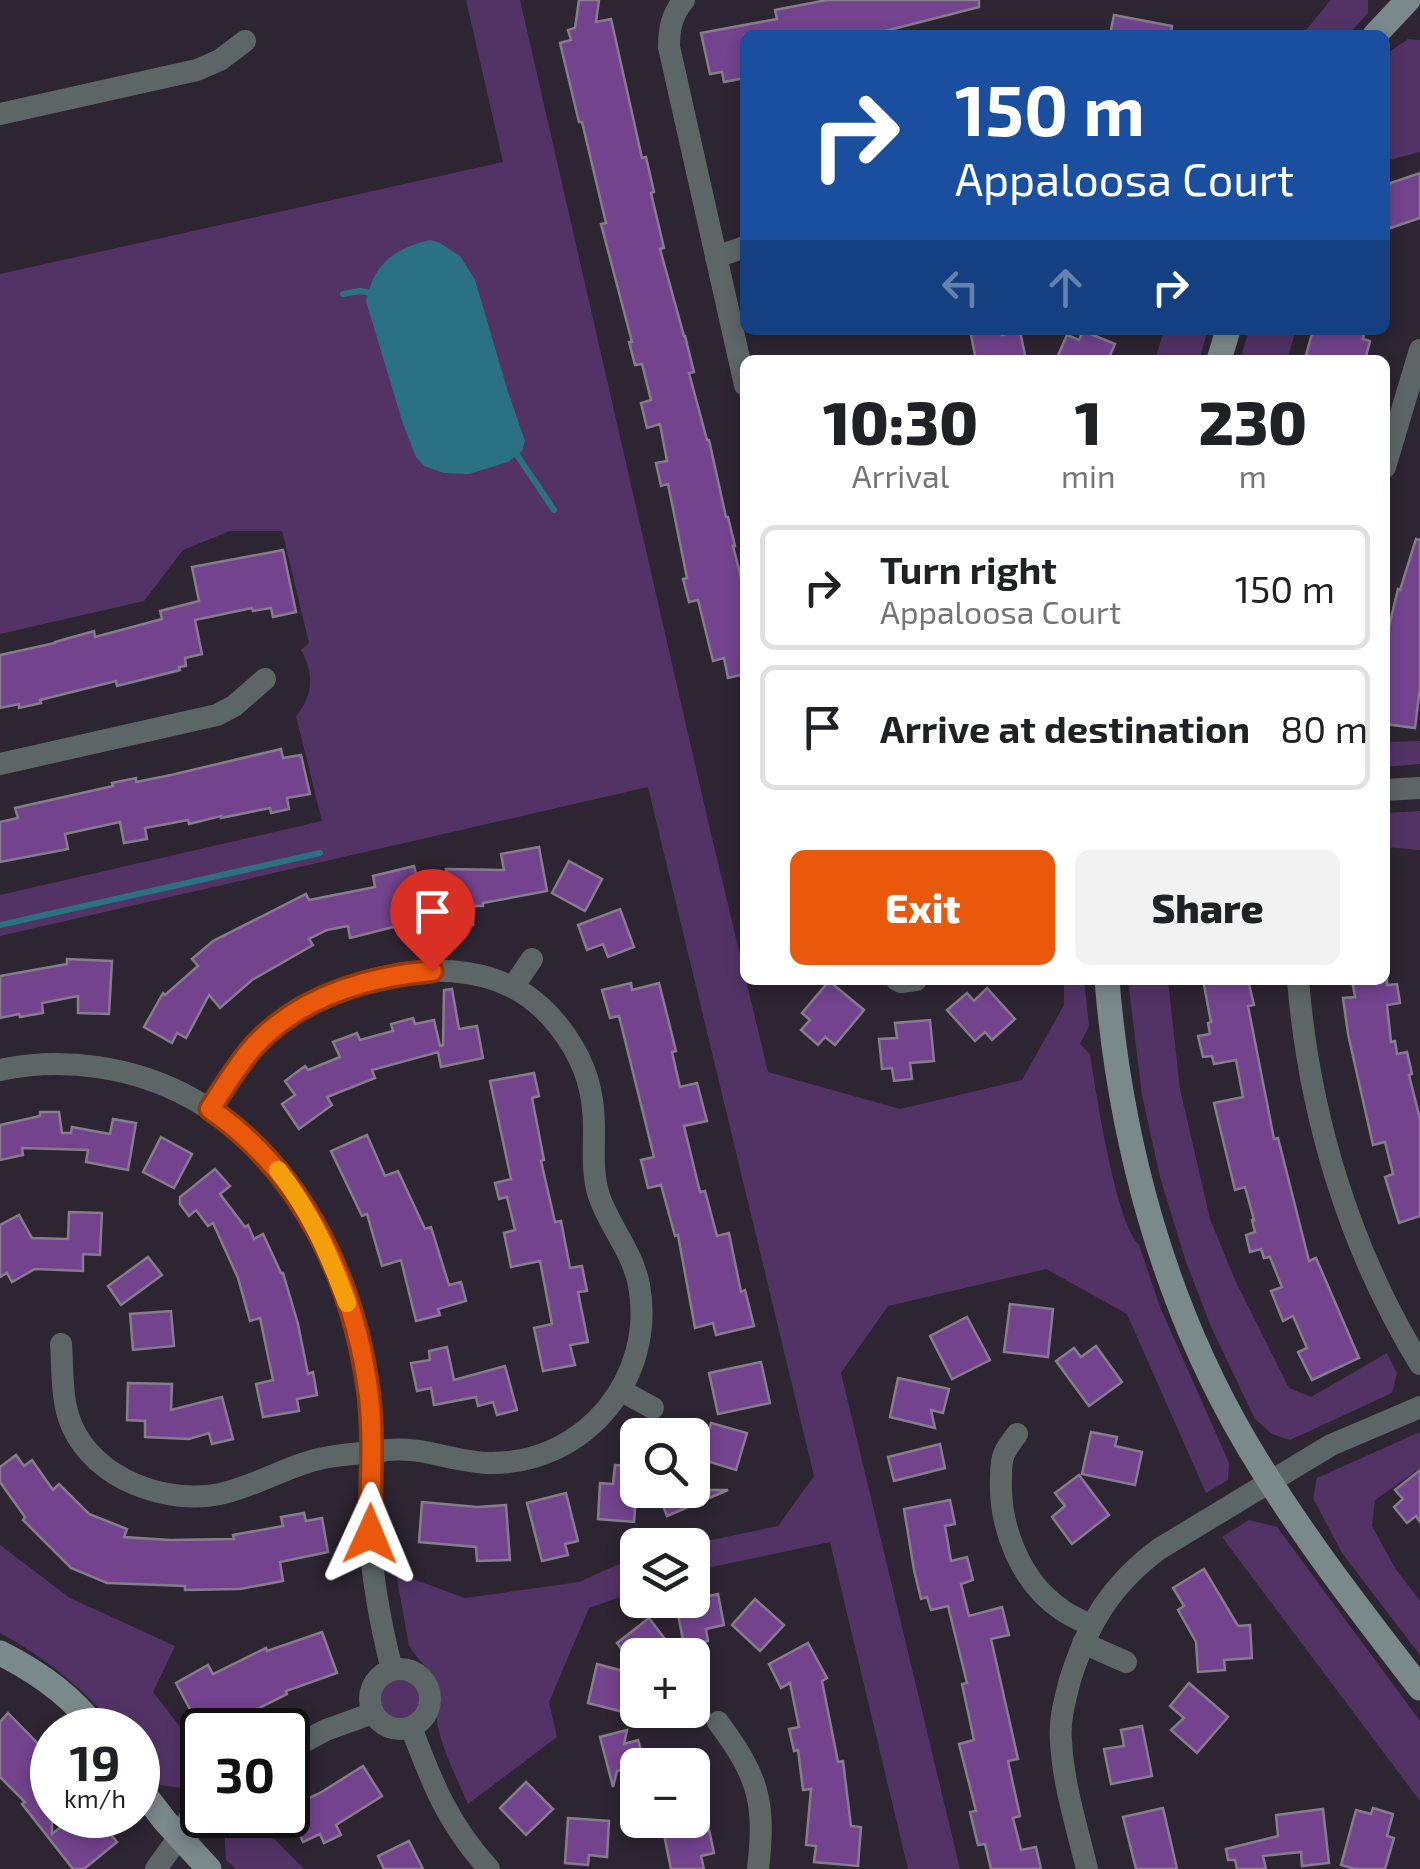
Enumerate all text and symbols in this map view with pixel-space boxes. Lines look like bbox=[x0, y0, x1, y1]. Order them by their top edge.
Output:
text: 150 m bbox=[955, 66, 1145, 150]
icon: right bbox=[790, 70, 920, 200]
text: Appaloosa Court bbox=[955, 151, 1294, 205]
icon: left bbox=[933, 260, 988, 315]
icon: ahead bbox=[1038, 260, 1093, 315]
icon: right bbox=[1143, 260, 1198, 315]
text: 10:30 bbox=[823, 385, 978, 457]
text: 1 bbox=[1075, 385, 1102, 457]
text: 230 bbox=[1198, 385, 1307, 457]
text: Arrival bbox=[852, 456, 949, 494]
text: min bbox=[1061, 456, 1115, 494]
text: m bbox=[1239, 456, 1267, 494]
text: Turn right bbox=[880, 546, 1057, 592]
icon: right bbox=[795, 560, 850, 615]
text: 150 m bbox=[1235, 565, 1335, 611]
text: Appaloosa Court bbox=[880, 592, 1121, 630]
icon: arrive bbox=[795, 700, 850, 755]
text: Arrive at destination bbox=[880, 705, 1250, 751]
text: 80 m bbox=[1280, 705, 1368, 751]
button: Exit bbox=[790, 850, 1055, 965]
button: Share bbox=[1075, 850, 1340, 965]
pin bbox=[390, 869, 475, 972]
icon: arrive bbox=[405, 884, 460, 939]
map controls bbox=[620, 1418, 710, 1838]
button: search bbox=[620, 1418, 710, 1508]
position arrow bbox=[318, 1482, 422, 1586]
button: layers bbox=[620, 1528, 710, 1618]
button: + bbox=[620, 1638, 710, 1728]
speed limit sign: 30 bbox=[180, 1708, 310, 1838]
text: 19 bbox=[69, 1731, 121, 1791]
button: − bbox=[620, 1748, 710, 1838]
text: km/h bbox=[64, 1783, 126, 1813]

